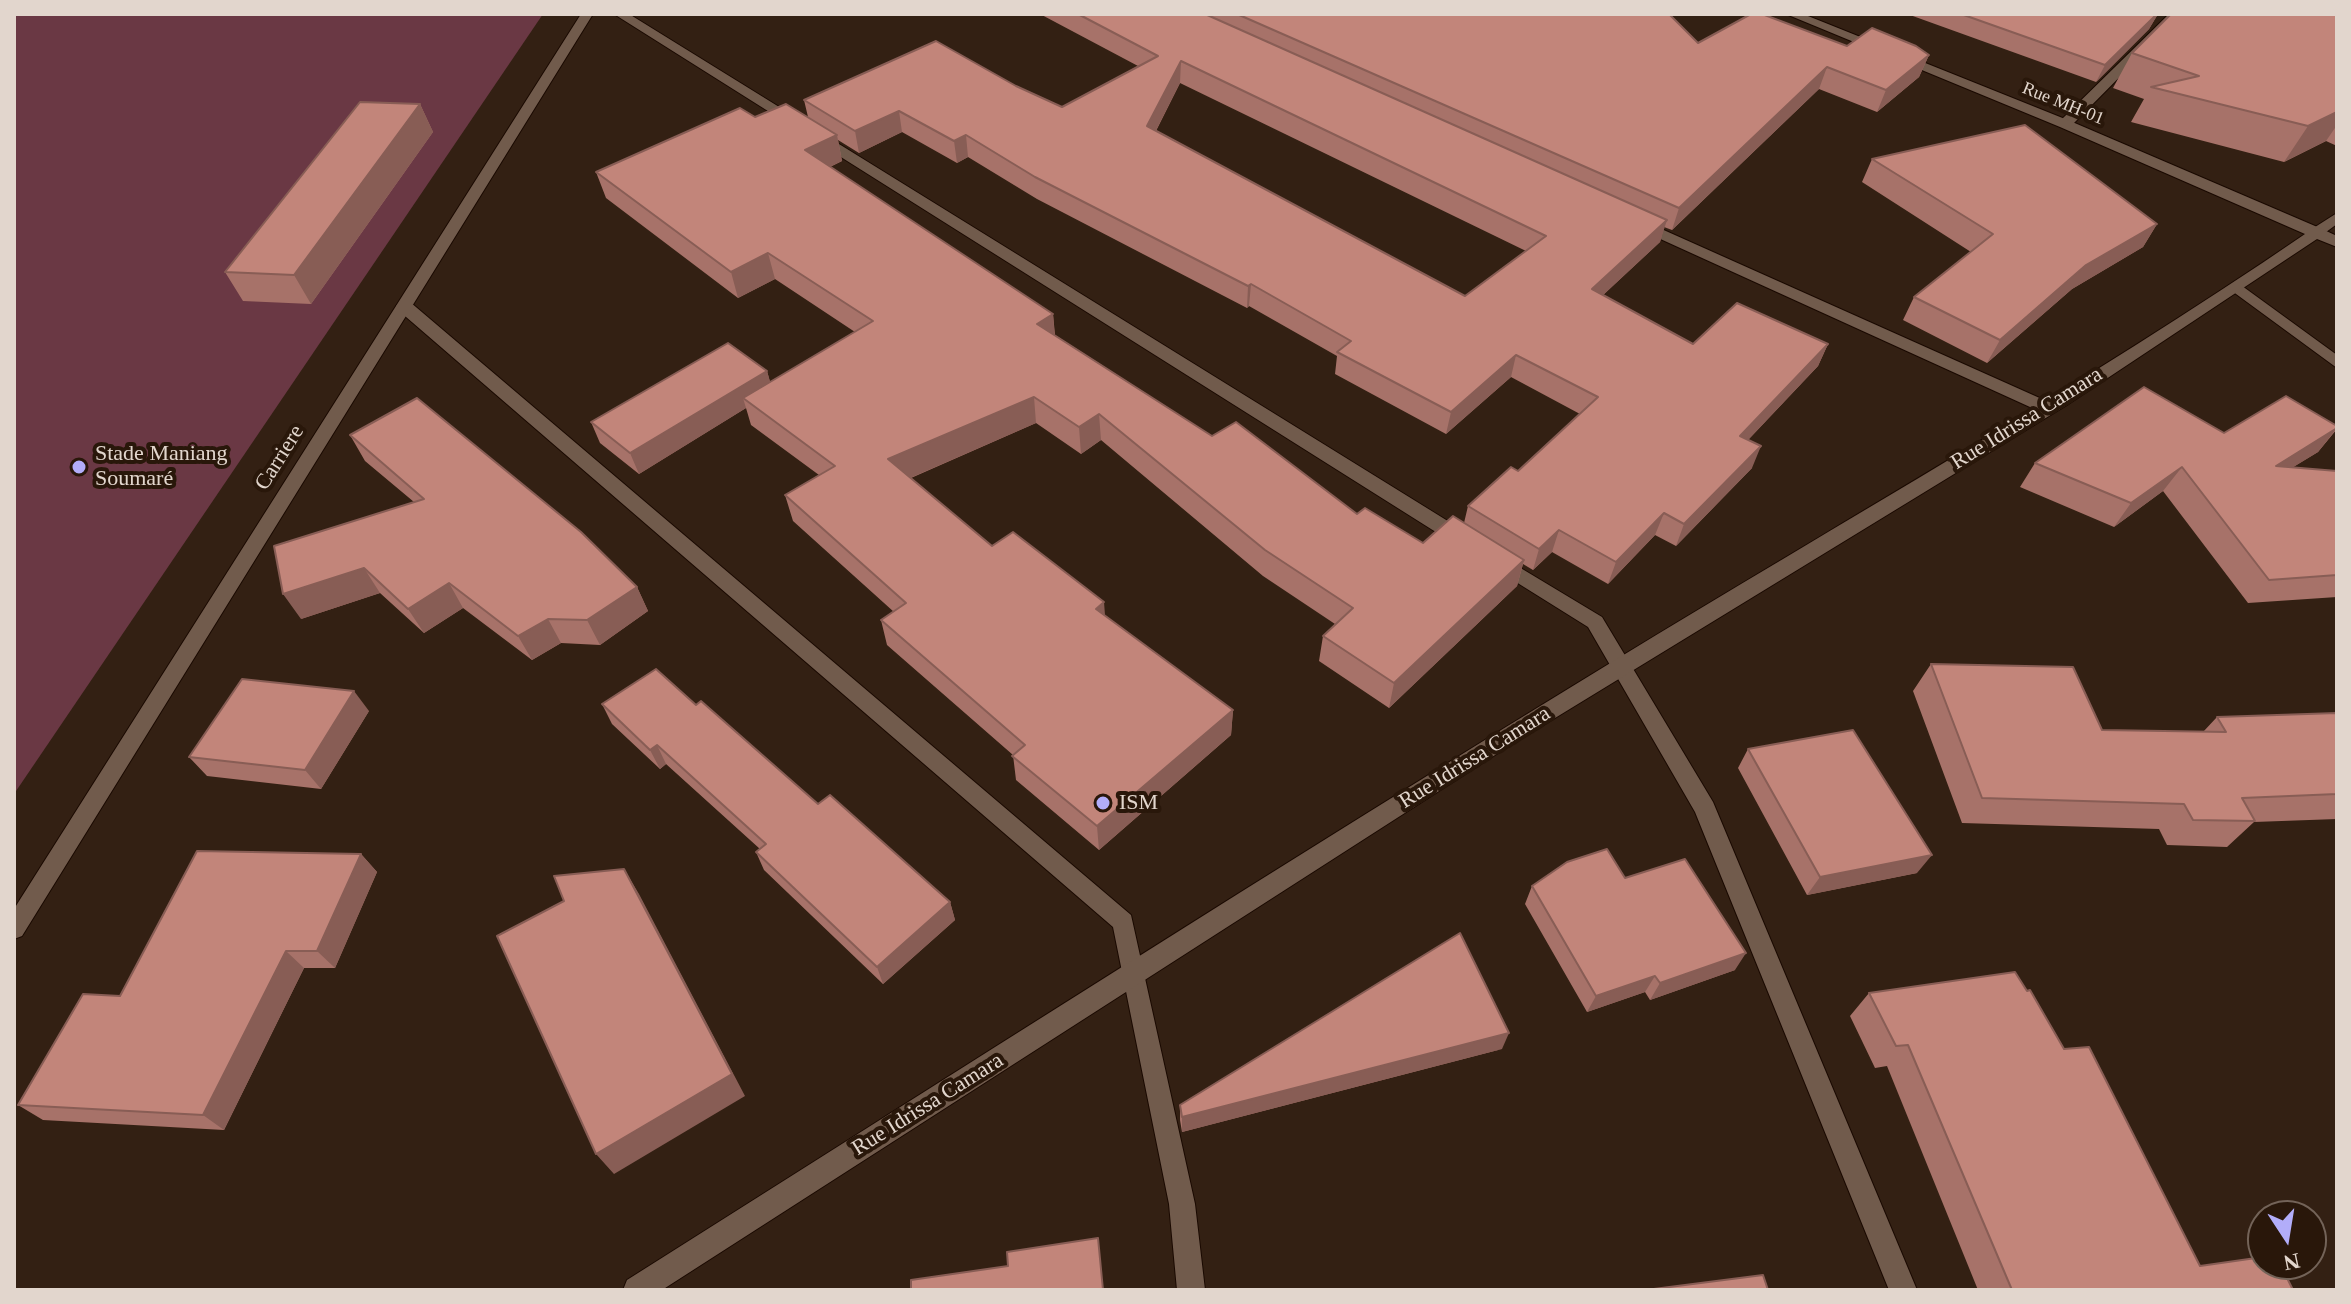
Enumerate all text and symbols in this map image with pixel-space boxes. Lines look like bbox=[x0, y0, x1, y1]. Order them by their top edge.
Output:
street label: Rue MH-01 bbox=[2019, 78, 2107, 130]
street label: Rue Idrissa Camara bbox=[1946, 362, 2108, 476]
street label: Carriere bbox=[250, 420, 310, 496]
place label: Stade Maniang Soumaré bbox=[95, 441, 228, 492]
marker: Stade Maniang Soumaré bbox=[70, 458, 88, 476]
street label: Rue Idrissa Camara bbox=[1394, 701, 1556, 815]
place label: ISM bbox=[1119, 790, 1158, 816]
marker: ISM bbox=[1094, 794, 1112, 812]
street label: Rue Idrissa Camara bbox=[847, 1048, 1009, 1162]
north arrow bbox=[2247, 1200, 2327, 1280]
text: N bbox=[2281, 1248, 2302, 1276]

